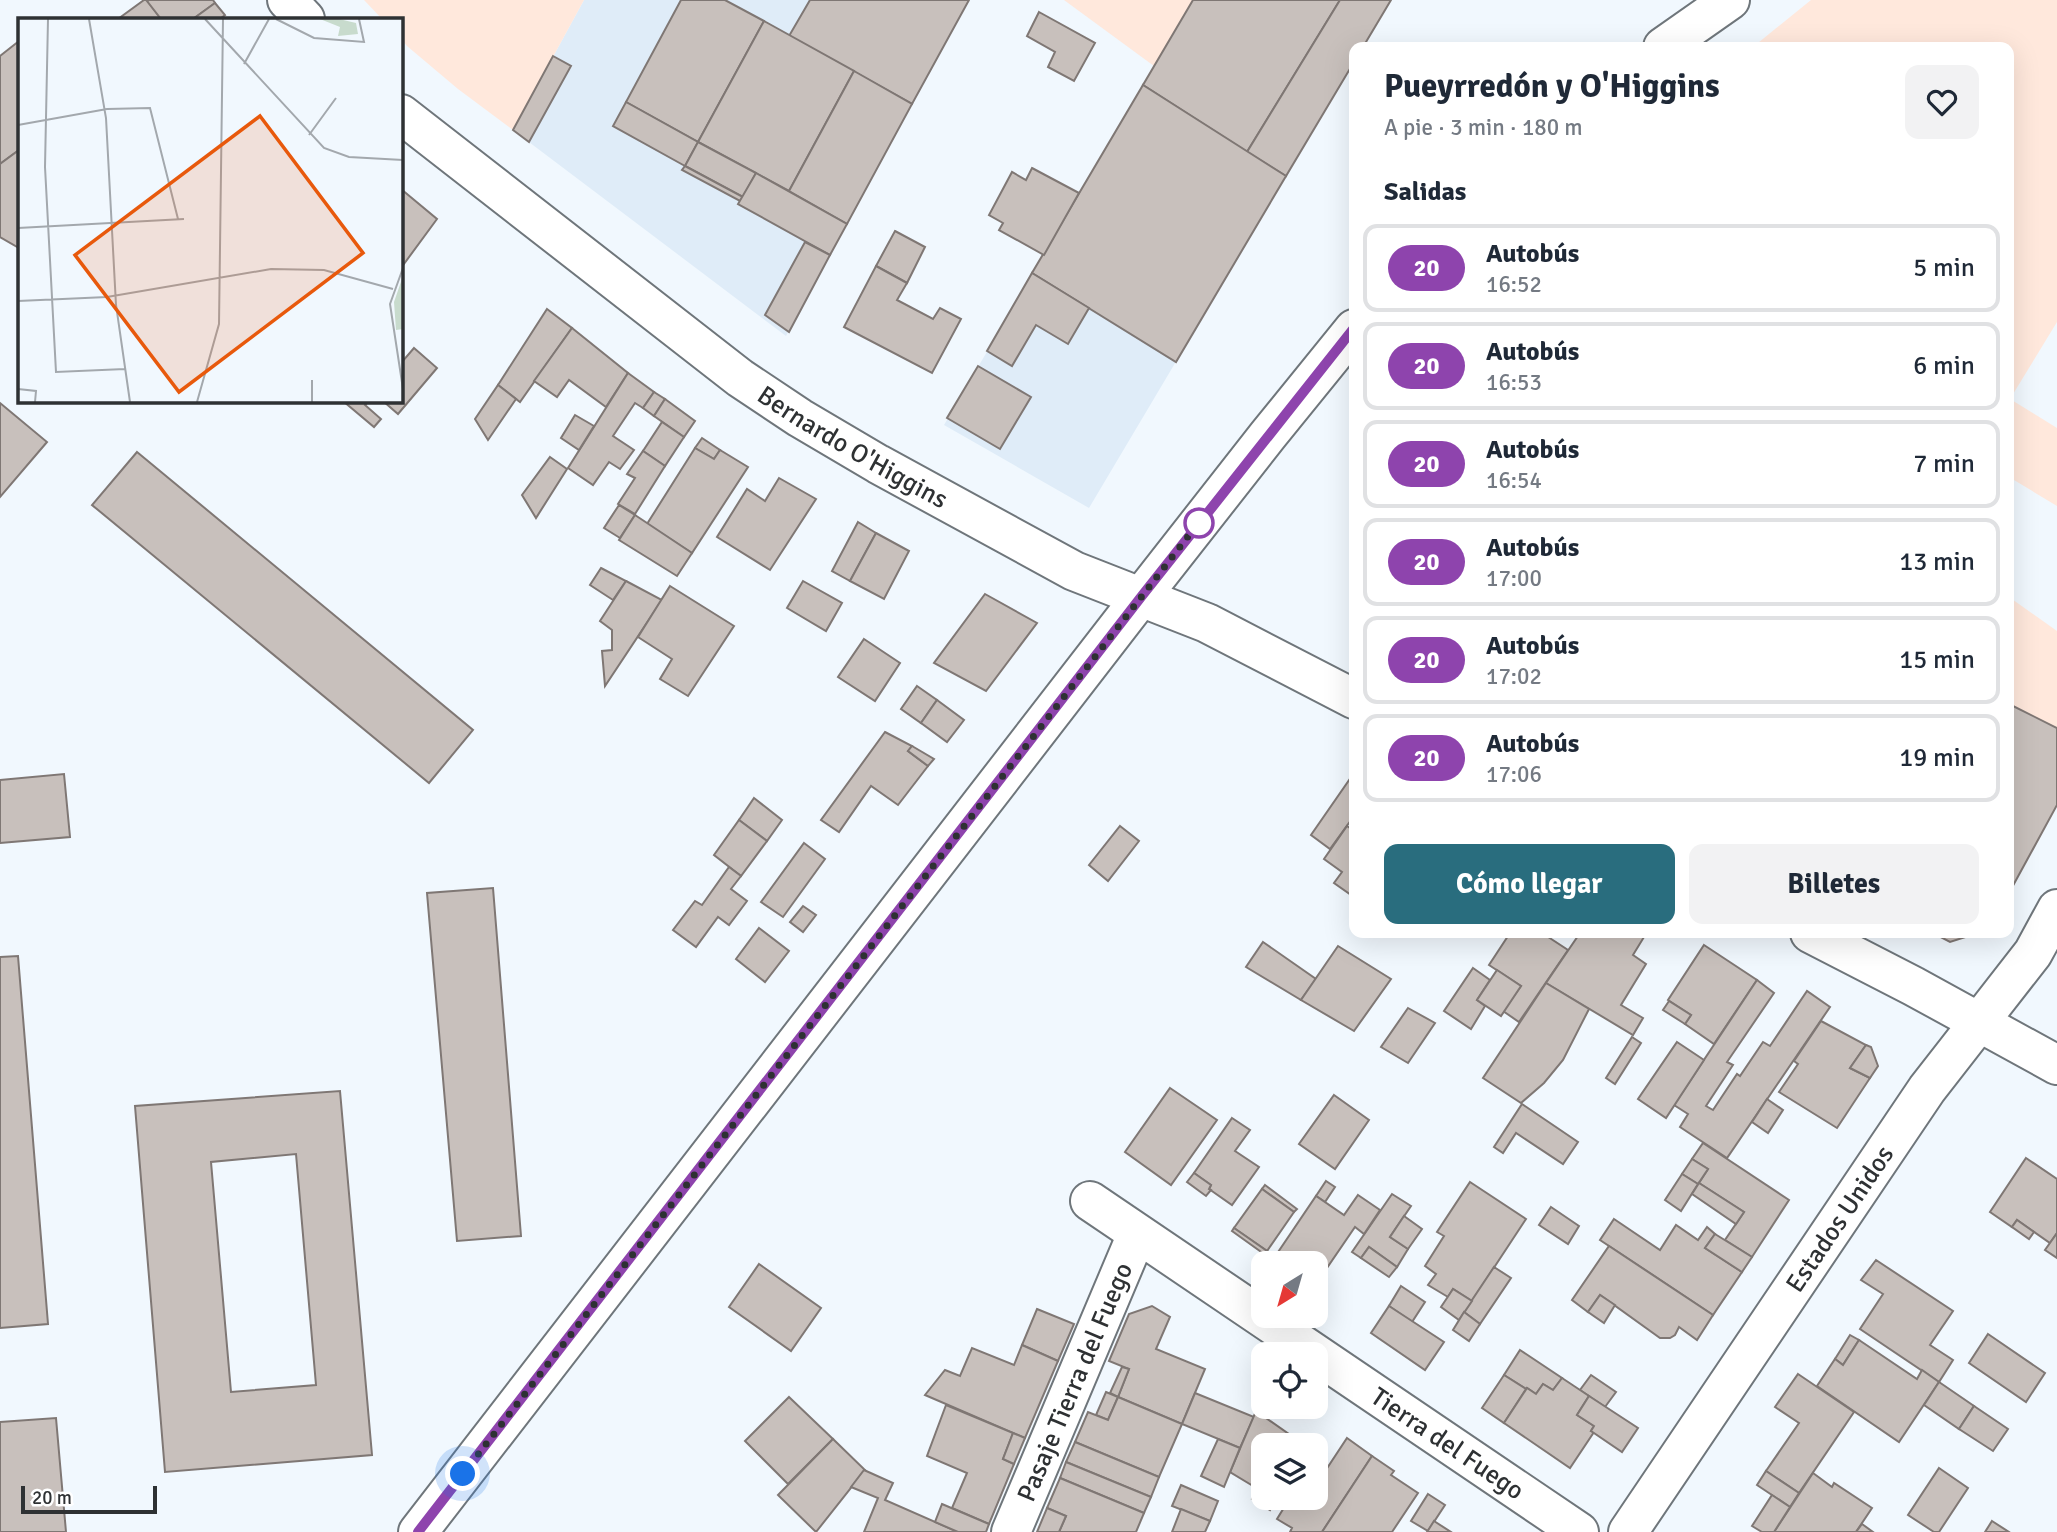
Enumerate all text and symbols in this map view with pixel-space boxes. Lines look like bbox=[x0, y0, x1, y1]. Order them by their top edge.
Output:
inset map bbox=[18, 18, 402, 402]
button: heart bbox=[1905, 65, 1979, 139]
text: Pueyrredón y O'Higgins bbox=[1384, 66, 1720, 107]
text: A pie · 3 min · 180 m bbox=[1384, 113, 1583, 142]
text: Salidas bbox=[1384, 176, 1466, 208]
text: Autobús bbox=[1486, 238, 1579, 270]
text: 5 min bbox=[1913, 252, 1975, 284]
text: 20 bbox=[1414, 253, 1439, 283]
text: 16:52 bbox=[1486, 270, 1542, 299]
text: Autobús bbox=[1486, 336, 1579, 368]
text: 6 min bbox=[1913, 350, 1975, 382]
text: 20 bbox=[1414, 351, 1439, 381]
text: 16:53 bbox=[1486, 368, 1542, 397]
street label: Bernardo O'Higgins bbox=[751, 379, 953, 516]
text: Autobús bbox=[1486, 434, 1579, 466]
text: 7 min bbox=[1913, 448, 1975, 480]
text: 20 bbox=[1414, 449, 1439, 479]
text: 16:54 bbox=[1486, 466, 1542, 495]
unlabelled marker bbox=[1184, 508, 1214, 538]
text: Autobús bbox=[1486, 532, 1579, 564]
text: 13 min bbox=[1899, 546, 1975, 578]
text: 20 bbox=[1414, 547, 1439, 577]
text: 17:00 bbox=[1486, 564, 1542, 593]
text: Autobús bbox=[1486, 630, 1579, 662]
text: 15 min bbox=[1899, 644, 1975, 676]
text: 20 bbox=[1414, 645, 1439, 675]
text: 17:02 bbox=[1486, 662, 1542, 691]
text: Autobús bbox=[1486, 728, 1579, 760]
text: 19 min bbox=[1899, 742, 1975, 774]
text: 20 bbox=[1414, 743, 1439, 773]
text: 17:06 bbox=[1486, 760, 1542, 789]
button: Cómo llegar bbox=[1384, 844, 1675, 924]
button: Billetes bbox=[1689, 844, 1979, 924]
street label: Estados Unidos bbox=[1779, 1140, 1901, 1299]
north arrow bbox=[1251, 1251, 1328, 1328]
map controls bbox=[1251, 1251, 1328, 1510]
street label: Pasaje Tierra del Fuego bbox=[1011, 1258, 1140, 1506]
button: locate bbox=[1251, 1342, 1328, 1419]
street label: Tierra del Fuego bbox=[1364, 1381, 1530, 1507]
button: layers bbox=[1251, 1433, 1328, 1510]
your location bbox=[445, 1456, 480, 1491]
scale bar bbox=[21, 1483, 158, 1515]
text: 20 m bbox=[32, 1486, 72, 1510]

